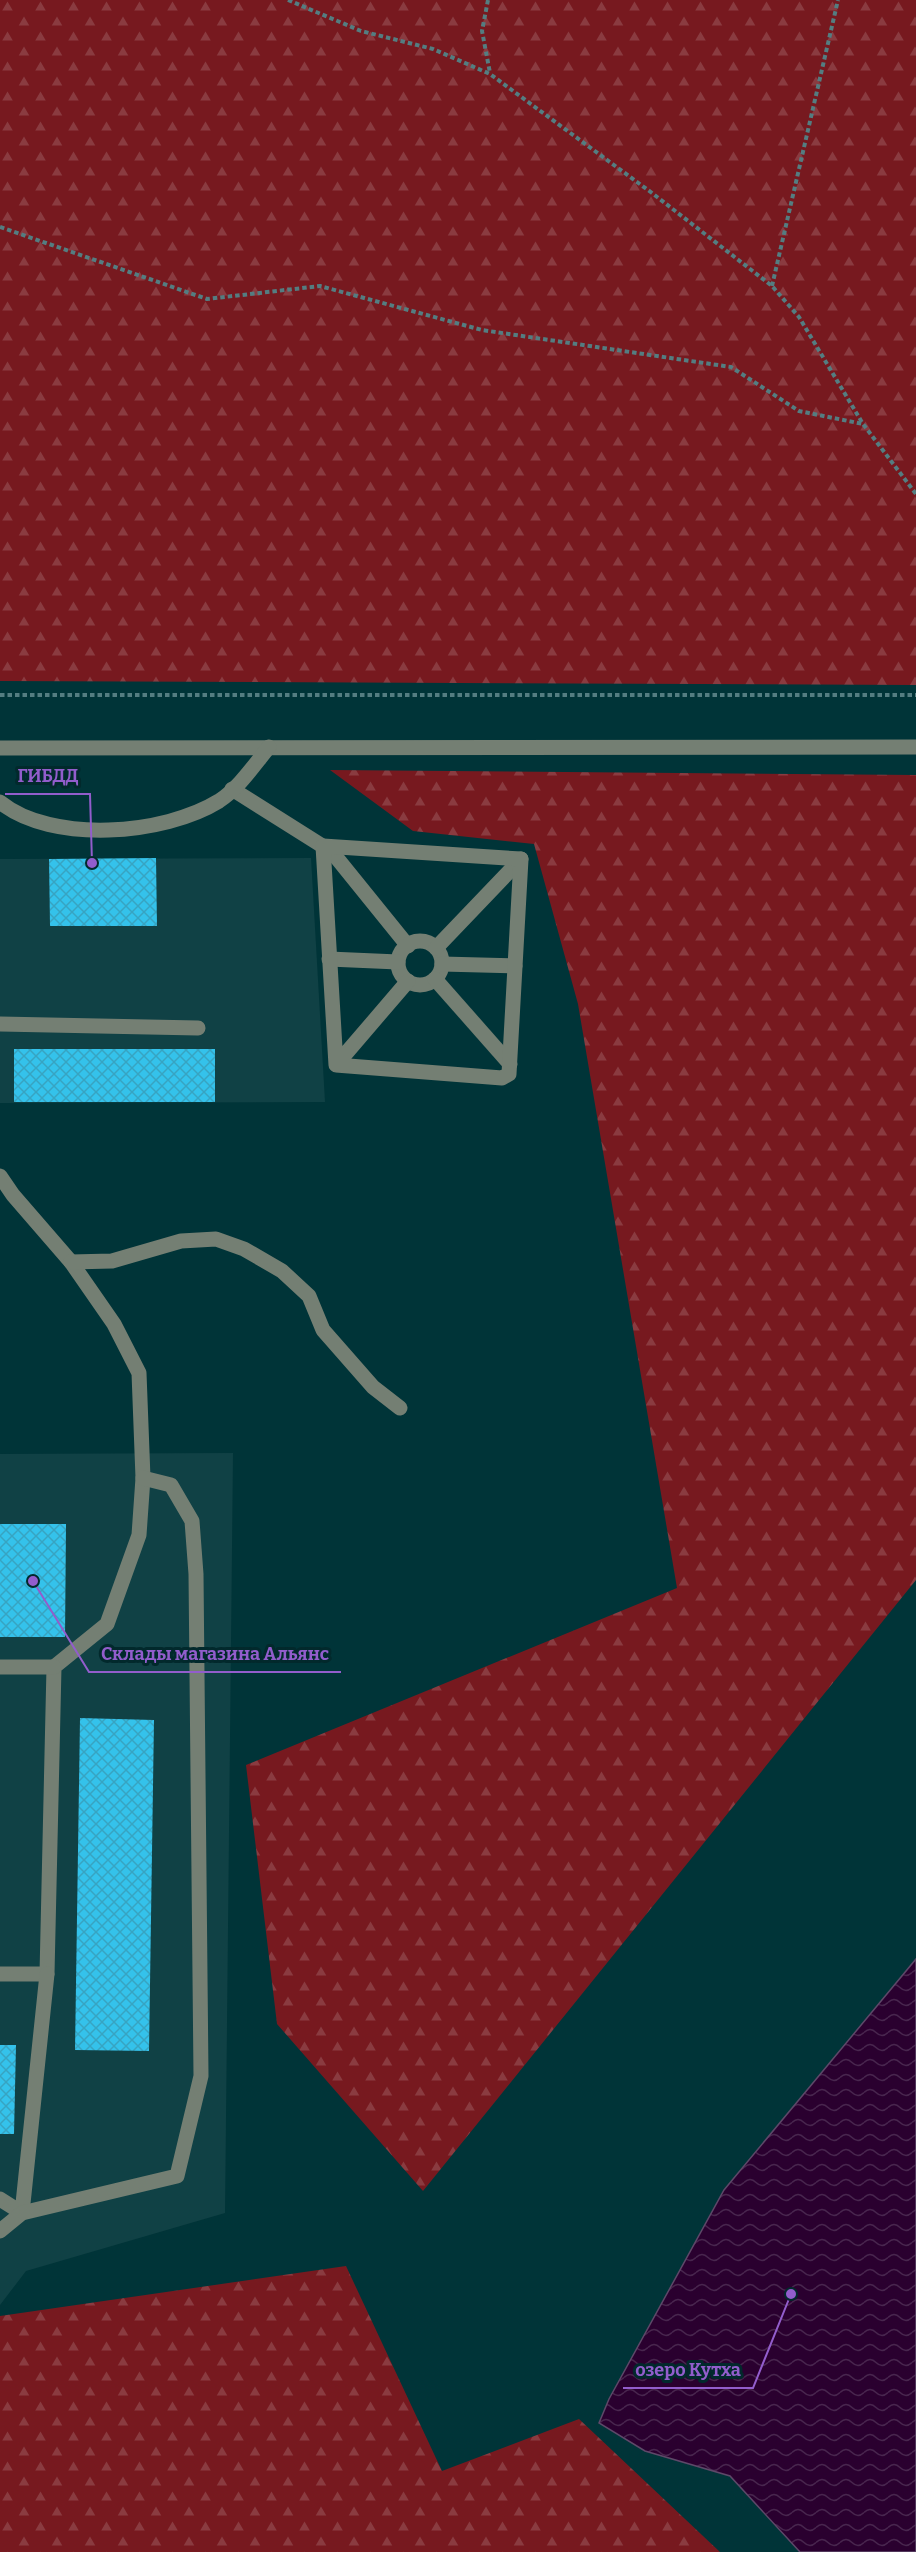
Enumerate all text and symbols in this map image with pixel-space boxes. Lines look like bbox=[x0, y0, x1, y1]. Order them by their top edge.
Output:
callout: ГИБДД bbox=[5, 758, 90, 794]
text: ГИБДД bbox=[17, 765, 79, 787]
callout: Склады магазина Альянс bbox=[89, 1636, 341, 1672]
text: Склады магазина Альянс bbox=[101, 1643, 329, 1665]
callout: озеро Кутха bbox=[623, 2352, 753, 2388]
text: озеро Кутха bbox=[635, 2359, 741, 2381]

